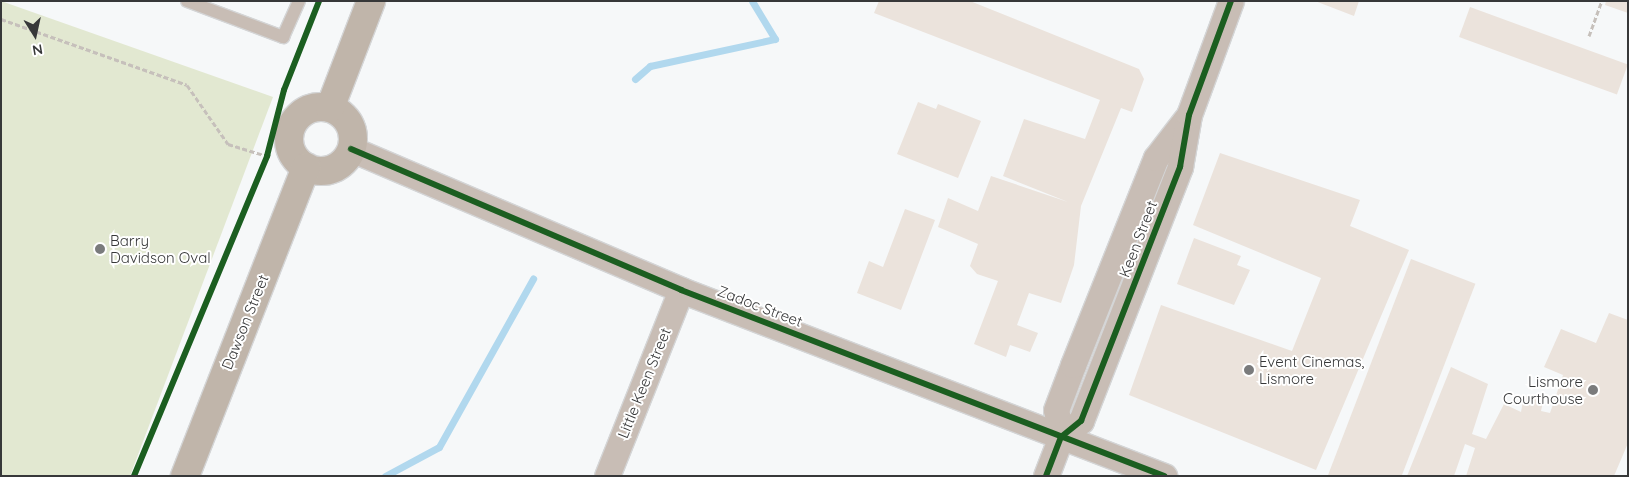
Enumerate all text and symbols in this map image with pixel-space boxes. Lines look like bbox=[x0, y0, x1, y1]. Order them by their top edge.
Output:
north arrow bbox=[10, 10, 60, 60]
text: N bbox=[31, 40, 44, 60]
street label: Keen Street bbox=[1115, 198, 1161, 280]
place label: Barry Davidson Oval bbox=[110, 231, 211, 266]
marker: Barry Davidson Oval bbox=[94, 243, 106, 255]
street label: Dawson Street bbox=[218, 272, 272, 372]
street label: Zadoc Street bbox=[715, 282, 805, 330]
street label: Little Keen Street bbox=[614, 325, 674, 441]
place label: Event Cinemas, Lismore bbox=[1259, 352, 1364, 387]
marker: Event Cinemas, Lismore bbox=[1243, 364, 1255, 376]
place label: Lismore Courthouse bbox=[1503, 372, 1583, 407]
marker: Lismore Courthouse bbox=[1587, 384, 1599, 396]

